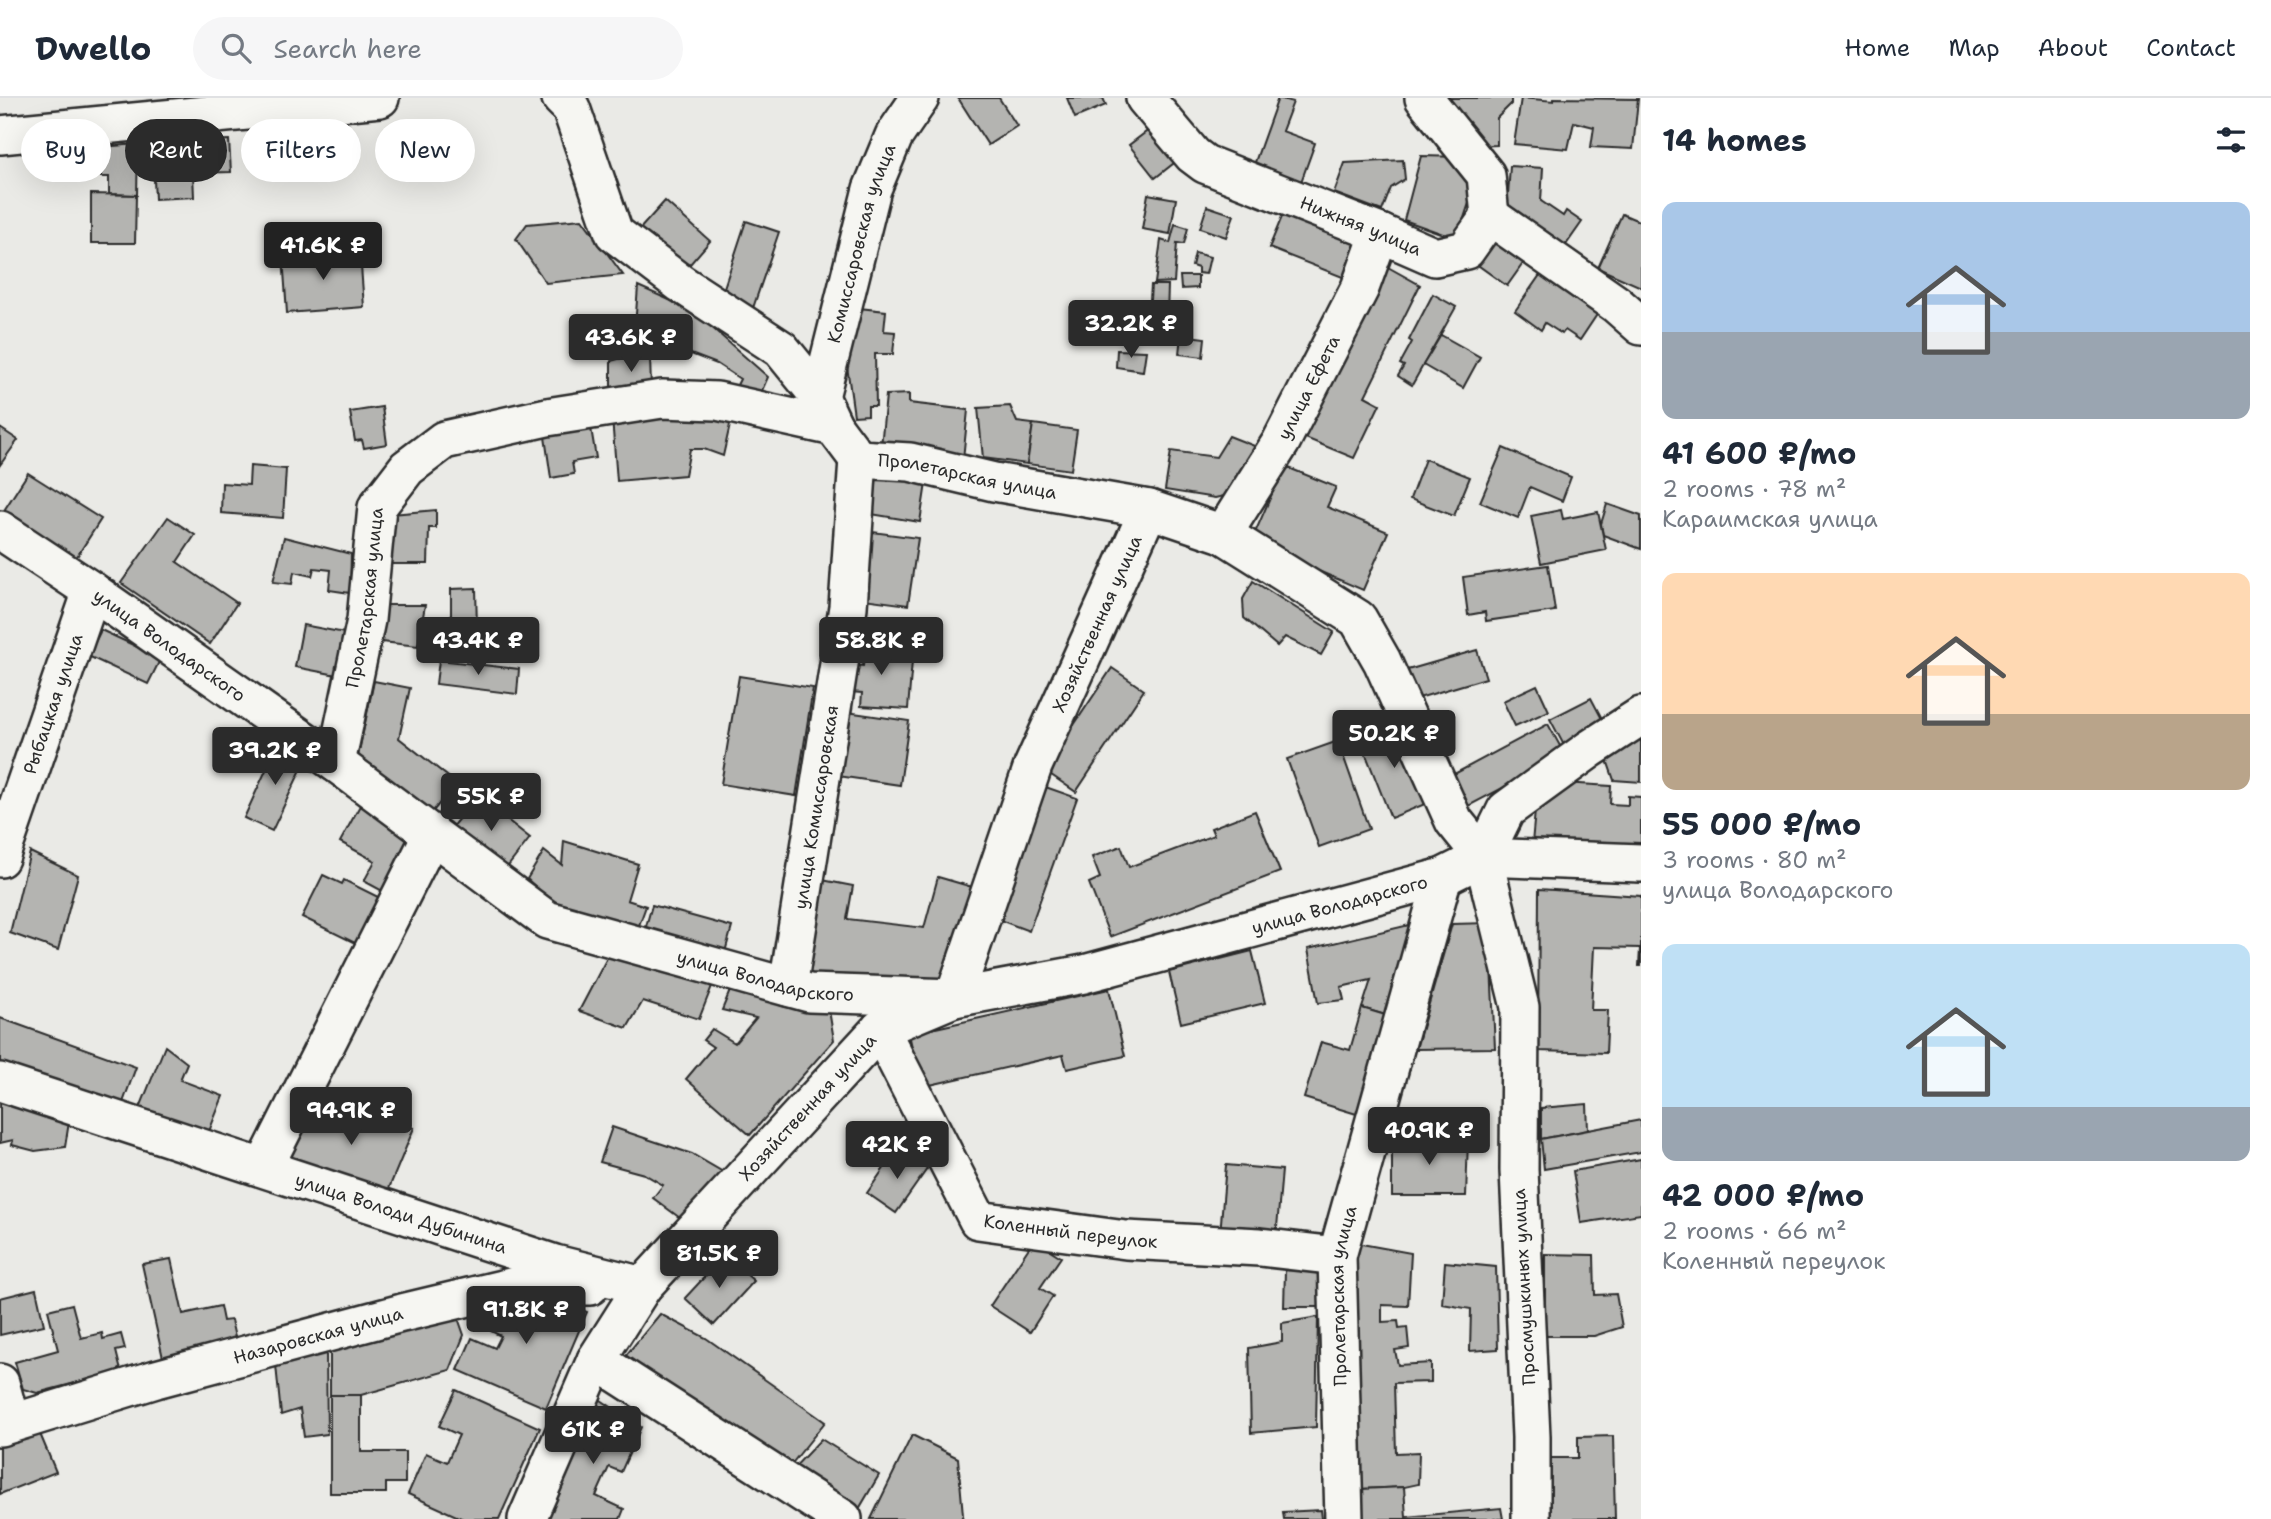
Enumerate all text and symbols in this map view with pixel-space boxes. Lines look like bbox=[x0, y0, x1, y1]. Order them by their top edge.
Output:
search box bbox=[193, 17, 683, 80]
text: Dwello bbox=[35, 26, 151, 71]
icon: search bbox=[217, 29, 255, 67]
text: Search here bbox=[273, 31, 422, 66]
text: Home bbox=[1844, 32, 1910, 64]
text: Map bbox=[1948, 32, 2000, 64]
text: About bbox=[2038, 32, 2108, 64]
text: Contact bbox=[2146, 32, 2236, 64]
chip: Buy bbox=[21, 119, 111, 182]
chip: Rent bbox=[125, 119, 227, 182]
chip: Filters bbox=[241, 119, 361, 182]
chip: New bbox=[375, 119, 475, 182]
text: 14 homes bbox=[1662, 120, 1807, 161]
icon: filters bbox=[2212, 121, 2250, 159]
street label: Комиссаровская улица bbox=[822, 140, 901, 346]
street label: Нижняя улица bbox=[1296, 191, 1425, 262]
pin: 41.6K ₽ bbox=[258, 222, 388, 282]
text: 41.6K ₽ bbox=[280, 230, 366, 260]
icon: home bbox=[1893, 247, 2019, 373]
pin: 32.2K ₽ bbox=[1066, 300, 1196, 360]
text: 32.2K ₽ bbox=[1084, 308, 1178, 338]
pin: 43.6K ₽ bbox=[566, 314, 696, 374]
text: 43.6K ₽ bbox=[585, 322, 677, 352]
street label: улица Ефета bbox=[1272, 331, 1346, 444]
text: 41 600 ₽/mo bbox=[1662, 433, 1857, 474]
street label: Пролетарская улица bbox=[877, 448, 1059, 505]
text: 2 rooms · 78 m² bbox=[1662, 474, 1846, 504]
text: Караимская улица bbox=[1662, 504, 1878, 534]
street label: Пролетарская улица bbox=[340, 506, 389, 690]
street label: Хозяйственная улица bbox=[1047, 531, 1148, 716]
street label: улица Володарского bbox=[88, 583, 250, 708]
pin: 43.4K ₽ bbox=[413, 618, 543, 677]
pin: 58.8K ₽ bbox=[816, 618, 946, 677]
icon: home bbox=[1893, 618, 2019, 744]
text: 43.4K ₽ bbox=[432, 625, 524, 655]
text: 58.8K ₽ bbox=[835, 625, 927, 655]
street label: Рыбацкая улица bbox=[18, 630, 88, 778]
street label: улица Комиссаровская bbox=[788, 704, 844, 911]
pin: 50.2K ₽ bbox=[1329, 710, 1459, 770]
text: 50.2K ₽ bbox=[1348, 718, 1440, 748]
pin: 39.2K ₽ bbox=[210, 728, 340, 787]
text: 39.2K ₽ bbox=[228, 735, 322, 765]
pin: 55K ₽ bbox=[442, 774, 540, 833]
text: 55K ₽ bbox=[457, 781, 525, 811]
text: 55 000 ₽/mo bbox=[1662, 804, 1861, 845]
text: 3 rooms · 80 m² bbox=[1662, 845, 1847, 875]
street label: улица Володарского bbox=[1249, 870, 1430, 940]
text: улица Володарского bbox=[1662, 875, 1894, 905]
street label: улица Володарского bbox=[674, 945, 854, 1007]
icon: home bbox=[1893, 989, 2019, 1115]
street label: Хозяйственная улица bbox=[734, 1029, 882, 1186]
pin: 94.9K ₽ bbox=[286, 1088, 416, 1147]
text: 94.9K ₽ bbox=[306, 1095, 396, 1125]
pin: 40.9K ₽ bbox=[1364, 1108, 1494, 1167]
text: 40.9K ₽ bbox=[1384, 1115, 1474, 1145]
pin: 42K ₽ bbox=[848, 1122, 946, 1181]
text: 42K ₽ bbox=[862, 1129, 932, 1159]
street label: улица Володи Дубинина bbox=[292, 1168, 510, 1259]
text: 42 000 ₽/mo bbox=[1662, 1175, 1864, 1216]
street label: Просмушкиных улица bbox=[1507, 1188, 1541, 1386]
street label: Пролетарская улица bbox=[1325, 1203, 1363, 1386]
street label: Коленный переулок bbox=[982, 1209, 1159, 1254]
text: 2 rooms · 66 m² bbox=[1662, 1216, 1847, 1246]
pin: 81.5K ₽ bbox=[654, 1230, 784, 1290]
text: 81.5K ₽ bbox=[676, 1238, 762, 1268]
text: Коленный переулок bbox=[1662, 1246, 1886, 1276]
pin: 91.8K ₽ bbox=[461, 1286, 591, 1346]
text: 91.8K ₽ bbox=[483, 1294, 569, 1324]
street label: Назаровская улица bbox=[231, 1301, 406, 1370]
pin: 61K ₽ bbox=[544, 1406, 642, 1466]
text: 61K ₽ bbox=[561, 1414, 625, 1444]

